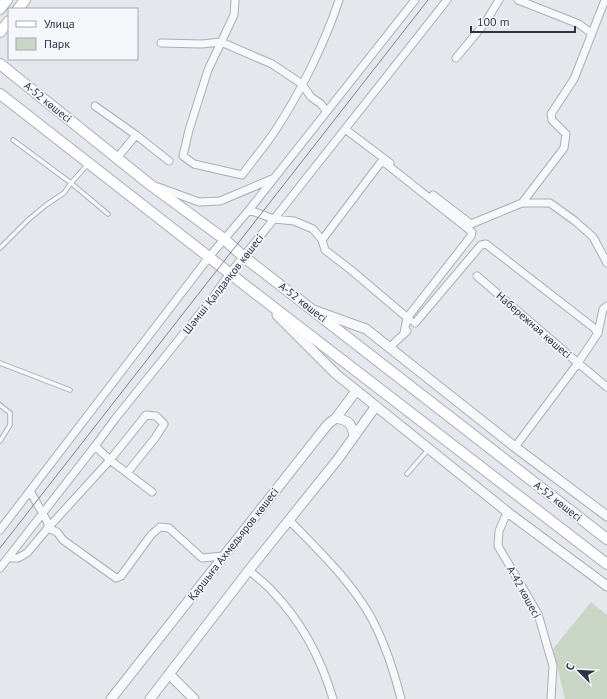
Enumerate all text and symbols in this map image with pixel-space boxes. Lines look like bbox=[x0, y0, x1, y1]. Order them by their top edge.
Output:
legend bbox=[8, 8, 138, 60]
scale bar bbox=[471, 8, 575, 34]
text: 100 m bbox=[477, 14, 510, 29]
text: Улица bbox=[44, 16, 75, 31]
text: Парк bbox=[44, 36, 70, 51]
street label: А-52 көшесі bbox=[21, 79, 75, 126]
street label: Шәмші Қалдаяқов көшесі bbox=[180, 231, 266, 337]
street label: А-52 көшесі bbox=[276, 279, 330, 325]
street label: Набережная көшесі bbox=[494, 289, 575, 362]
street label: А-52 көшесі bbox=[531, 478, 585, 524]
street label: Қаршыға Ахмедьяров көшесі bbox=[185, 485, 281, 603]
street label: А-42 көшесі bbox=[504, 564, 544, 621]
north arrow bbox=[559, 651, 599, 691]
text: С bbox=[562, 661, 578, 673]

